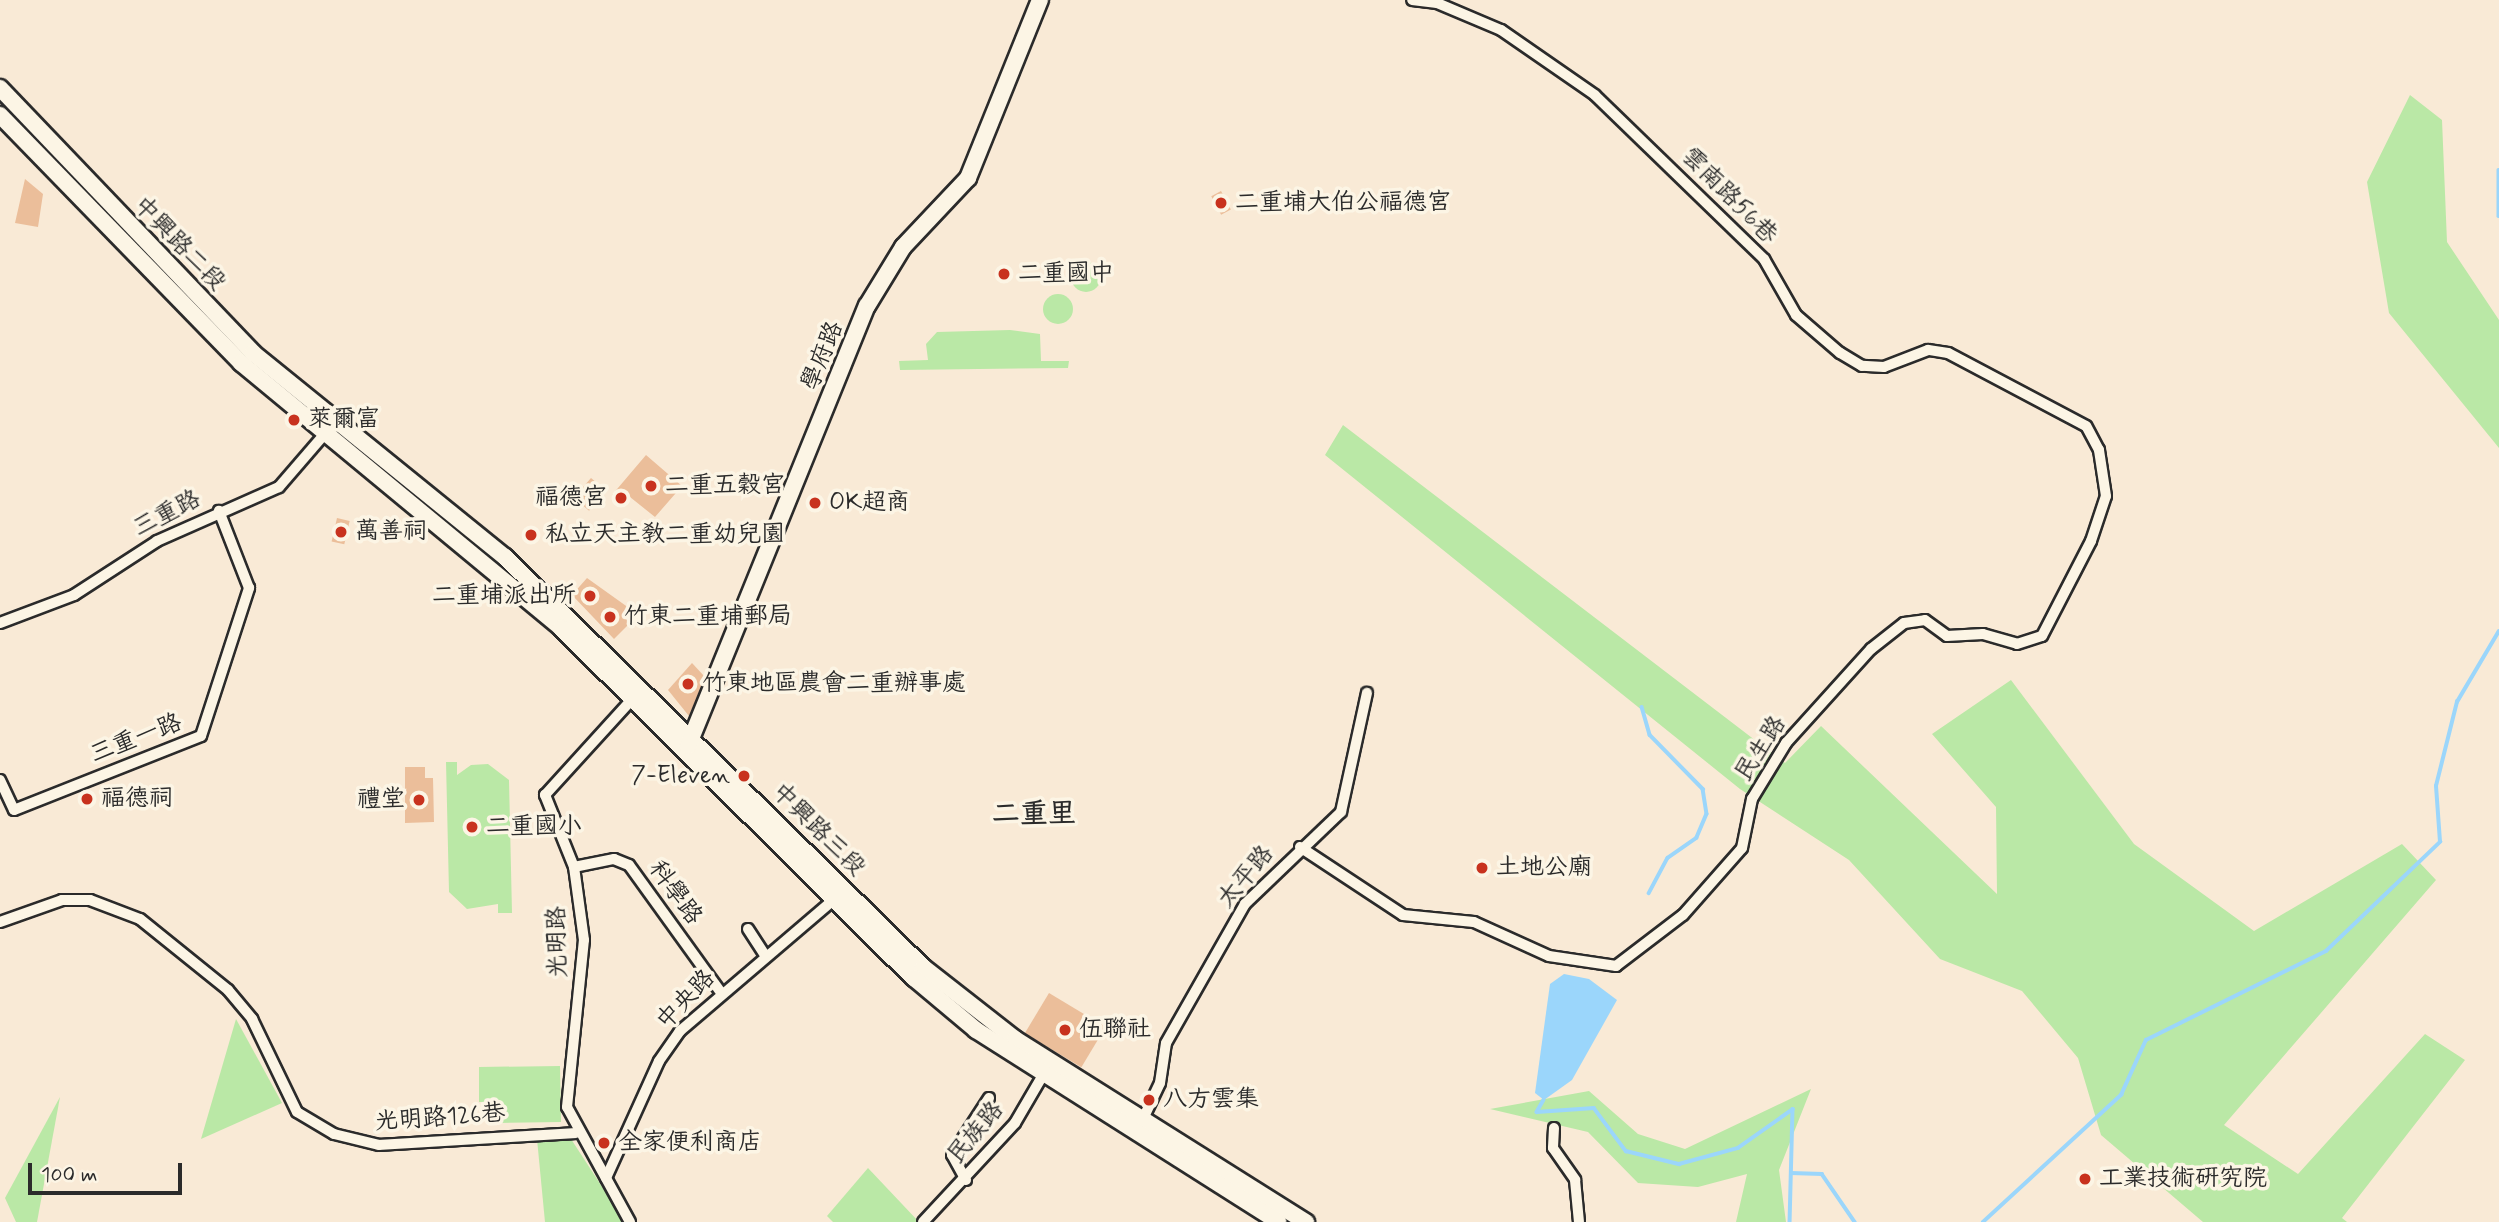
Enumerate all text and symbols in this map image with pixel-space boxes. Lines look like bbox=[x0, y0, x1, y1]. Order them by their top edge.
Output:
street label: 雲南路56巷 bbox=[1675, 142, 1783, 250]
place label: 二重埔大伯公福德宮 bbox=[1235, 189, 1451, 217]
street label: 中興路二段 bbox=[127, 191, 231, 297]
marker: 二重埔大伯公福德宮 bbox=[1213, 195, 1229, 211]
place label: 二重國中 bbox=[1018, 260, 1114, 288]
marker: 二重國中 bbox=[996, 266, 1012, 282]
street label: 學府路 bbox=[796, 317, 850, 395]
place label: 萊爾富 bbox=[308, 406, 380, 434]
marker: 萊爾富 bbox=[286, 412, 302, 428]
place label: 二重五穀宮 bbox=[665, 472, 785, 500]
marker: 二重五穀宮 bbox=[643, 478, 659, 494]
place label: 福德宮 bbox=[535, 484, 607, 512]
street label: 三重路 bbox=[128, 485, 206, 543]
place label: OK超商 bbox=[829, 489, 910, 517]
marker: 福德宮 bbox=[613, 490, 629, 506]
marker: OK超商 bbox=[807, 495, 823, 511]
place label: 萬善祠 bbox=[355, 518, 427, 546]
place label: 私立天主教二重幼兒園 bbox=[545, 521, 785, 549]
marker: 萬善祠 bbox=[333, 524, 349, 540]
marker: 私立天主教二重幼兒園 bbox=[523, 527, 539, 543]
place label: 二重埔派出所 bbox=[432, 582, 576, 610]
marker: 二重埔派出所 bbox=[582, 588, 598, 604]
place label: 竹東二重埔郵局 bbox=[624, 603, 792, 631]
marker: 竹東二重埔郵局 bbox=[602, 609, 618, 625]
place label: 竹東地區農會二重辦事處 bbox=[702, 670, 966, 698]
marker: 竹東地區農會二重辦事處 bbox=[680, 676, 696, 692]
street label: 三重一路 bbox=[86, 708, 186, 770]
street label: 民生路 bbox=[1729, 711, 1793, 787]
place label: 7-Eleven bbox=[631, 762, 730, 790]
marker: 7-Eleven bbox=[736, 768, 752, 784]
street label: 中興路三段 bbox=[765, 777, 871, 883]
place label: 福德祠 bbox=[101, 785, 173, 813]
place label: 禮堂 bbox=[357, 786, 405, 814]
marker: 福德祠 bbox=[79, 791, 95, 807]
marker: 禮堂 bbox=[411, 792, 427, 808]
district label: 二重里 bbox=[992, 798, 1076, 832]
place label: 二重國小 bbox=[486, 813, 582, 841]
marker: 二重國小 bbox=[464, 819, 480, 835]
street label: 太平路 bbox=[1212, 840, 1280, 914]
place label: 土地公廟 bbox=[1496, 854, 1592, 882]
street label: 科學路 bbox=[642, 855, 708, 931]
marker: 土地公廟 bbox=[1474, 860, 1490, 876]
street label: 光明路 bbox=[543, 906, 573, 978]
street label: 中央路 bbox=[651, 964, 721, 1036]
place label: 伍聯社 bbox=[1079, 1016, 1151, 1044]
marker: 伍聯社 bbox=[1057, 1022, 1073, 1038]
place label: 八方雲集 bbox=[1163, 1086, 1259, 1114]
marker: 八方雲集 bbox=[1141, 1092, 1157, 1108]
street label: 民族路 bbox=[942, 1096, 1010, 1170]
street label: 光明路126巷 bbox=[374, 1099, 506, 1137]
place label: 全家便利商店 bbox=[618, 1129, 762, 1157]
marker: 全家便利商店 bbox=[596, 1135, 612, 1151]
scale bar bbox=[32, 1148, 186, 1192]
text: 100 m bbox=[41, 1161, 97, 1189]
place label: 工業技術研究院 bbox=[2099, 1165, 2267, 1193]
marker: 工業技術研究院 bbox=[2077, 1171, 2093, 1187]

